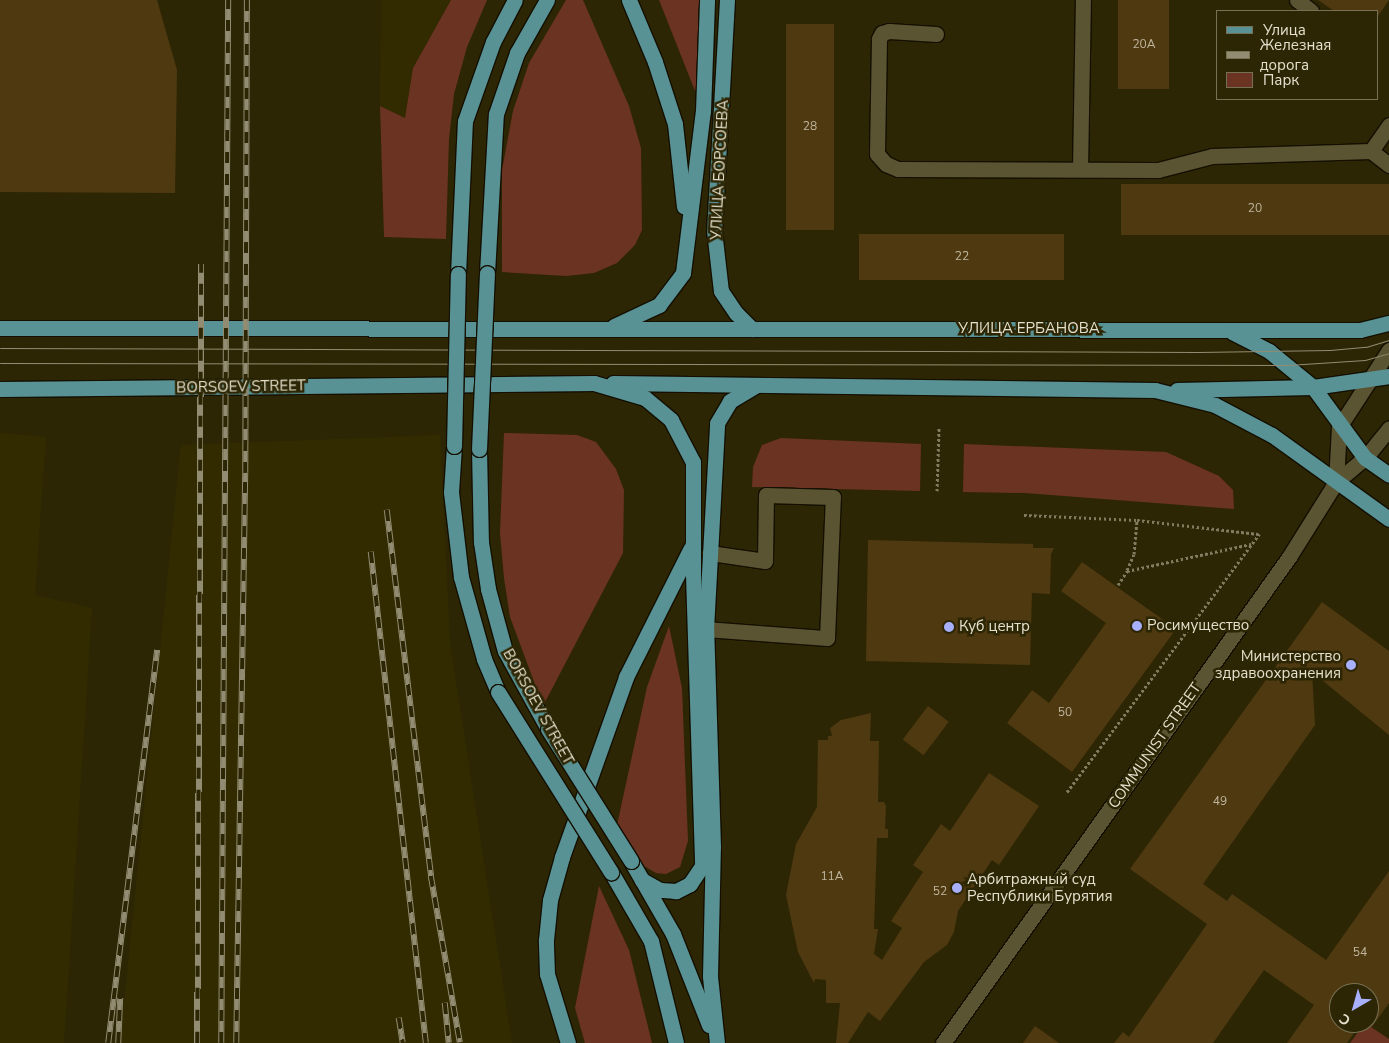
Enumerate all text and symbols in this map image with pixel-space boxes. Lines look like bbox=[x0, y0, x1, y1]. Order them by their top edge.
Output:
legend bbox=[1216, 10, 1379, 100]
text: Улица bbox=[1263, 20, 1306, 40]
text: Железная дорога bbox=[1260, 35, 1331, 75]
house number: 20А bbox=[1132, 38, 1156, 52]
text: Парк bbox=[1263, 70, 1299, 90]
street label: УЛИЦА БОРСОЕВА bbox=[707, 99, 733, 241]
house number: 28 bbox=[803, 120, 817, 134]
house number: 20 bbox=[1248, 202, 1262, 216]
house number: 22 bbox=[955, 250, 969, 264]
street label: УЛИЦА ЕРБАНОВА bbox=[958, 320, 1100, 338]
street label: BORSOEV STREET bbox=[176, 377, 306, 397]
place label: Росимущество bbox=[1147, 617, 1249, 635]
place label: Куб центр bbox=[959, 618, 1030, 636]
marker: Росимущество bbox=[1131, 620, 1143, 632]
marker: Куб центр bbox=[943, 621, 955, 633]
street label: BORSOEV STREET bbox=[499, 646, 577, 768]
place label: Министерство здравоохранения bbox=[1215, 647, 1341, 682]
marker: Министерство здравоохранения bbox=[1345, 659, 1357, 671]
street label: COMMUNIST STREET bbox=[1105, 680, 1205, 812]
house number: 50 bbox=[1058, 706, 1072, 720]
house number: 49 bbox=[1213, 795, 1227, 809]
house number: 11А bbox=[820, 870, 844, 884]
place label: Арбитражный суд Республики Бурятия bbox=[967, 870, 1113, 905]
marker: Арбитражный суд Республики Бурятия bbox=[951, 882, 963, 894]
house number: 52 bbox=[933, 885, 947, 899]
house number: 54 bbox=[1353, 946, 1367, 960]
north arrow bbox=[1329, 983, 1379, 1033]
text: С bbox=[1335, 1009, 1355, 1030]

